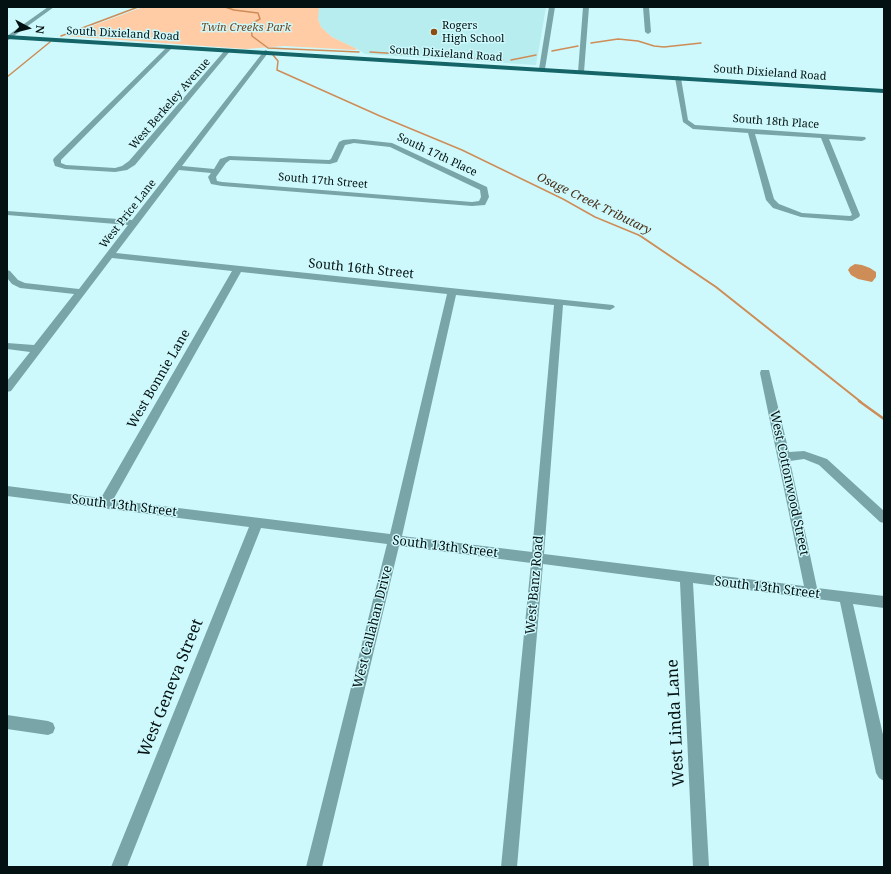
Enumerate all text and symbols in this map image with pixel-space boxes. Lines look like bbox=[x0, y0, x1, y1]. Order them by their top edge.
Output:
north arrow bbox=[8, 8, 48, 48]
place label: Rogers High School bbox=[442, 19, 504, 45]
park label: Twin Creeks Park bbox=[201, 21, 291, 35]
text: N bbox=[32, 24, 48, 35]
street label: South Dixieland Road bbox=[66, 24, 180, 44]
marker: Rogers High School bbox=[429, 27, 439, 37]
street label: South Dixieland Road bbox=[389, 43, 503, 65]
street label: West Berkeley Avenue bbox=[127, 56, 213, 152]
street label: South Dixieland Road bbox=[713, 62, 827, 84]
street label: South 18th Place bbox=[732, 112, 820, 132]
street label: South 17th Place bbox=[395, 131, 479, 179]
water label: Osage Creek Tributary bbox=[534, 170, 654, 238]
street label: South 17th Street bbox=[278, 171, 368, 191]
street label: West Price Lane bbox=[97, 177, 159, 251]
street label: South 16th Street bbox=[307, 256, 415, 282]
street label: West Bonnie Lane bbox=[124, 327, 194, 431]
street label: West Cottonwood Street bbox=[766, 409, 812, 557]
street label: South 13th Street bbox=[70, 492, 178, 520]
street label: South 13th Street bbox=[391, 533, 499, 561]
street label: West Banz Road bbox=[523, 535, 547, 635]
street label: West Callahan Drive bbox=[350, 564, 396, 690]
street label: South 13th Street bbox=[713, 574, 821, 602]
street label: West Geneva Street bbox=[135, 616, 207, 760]
street label: West Linda Lane bbox=[663, 659, 689, 787]

